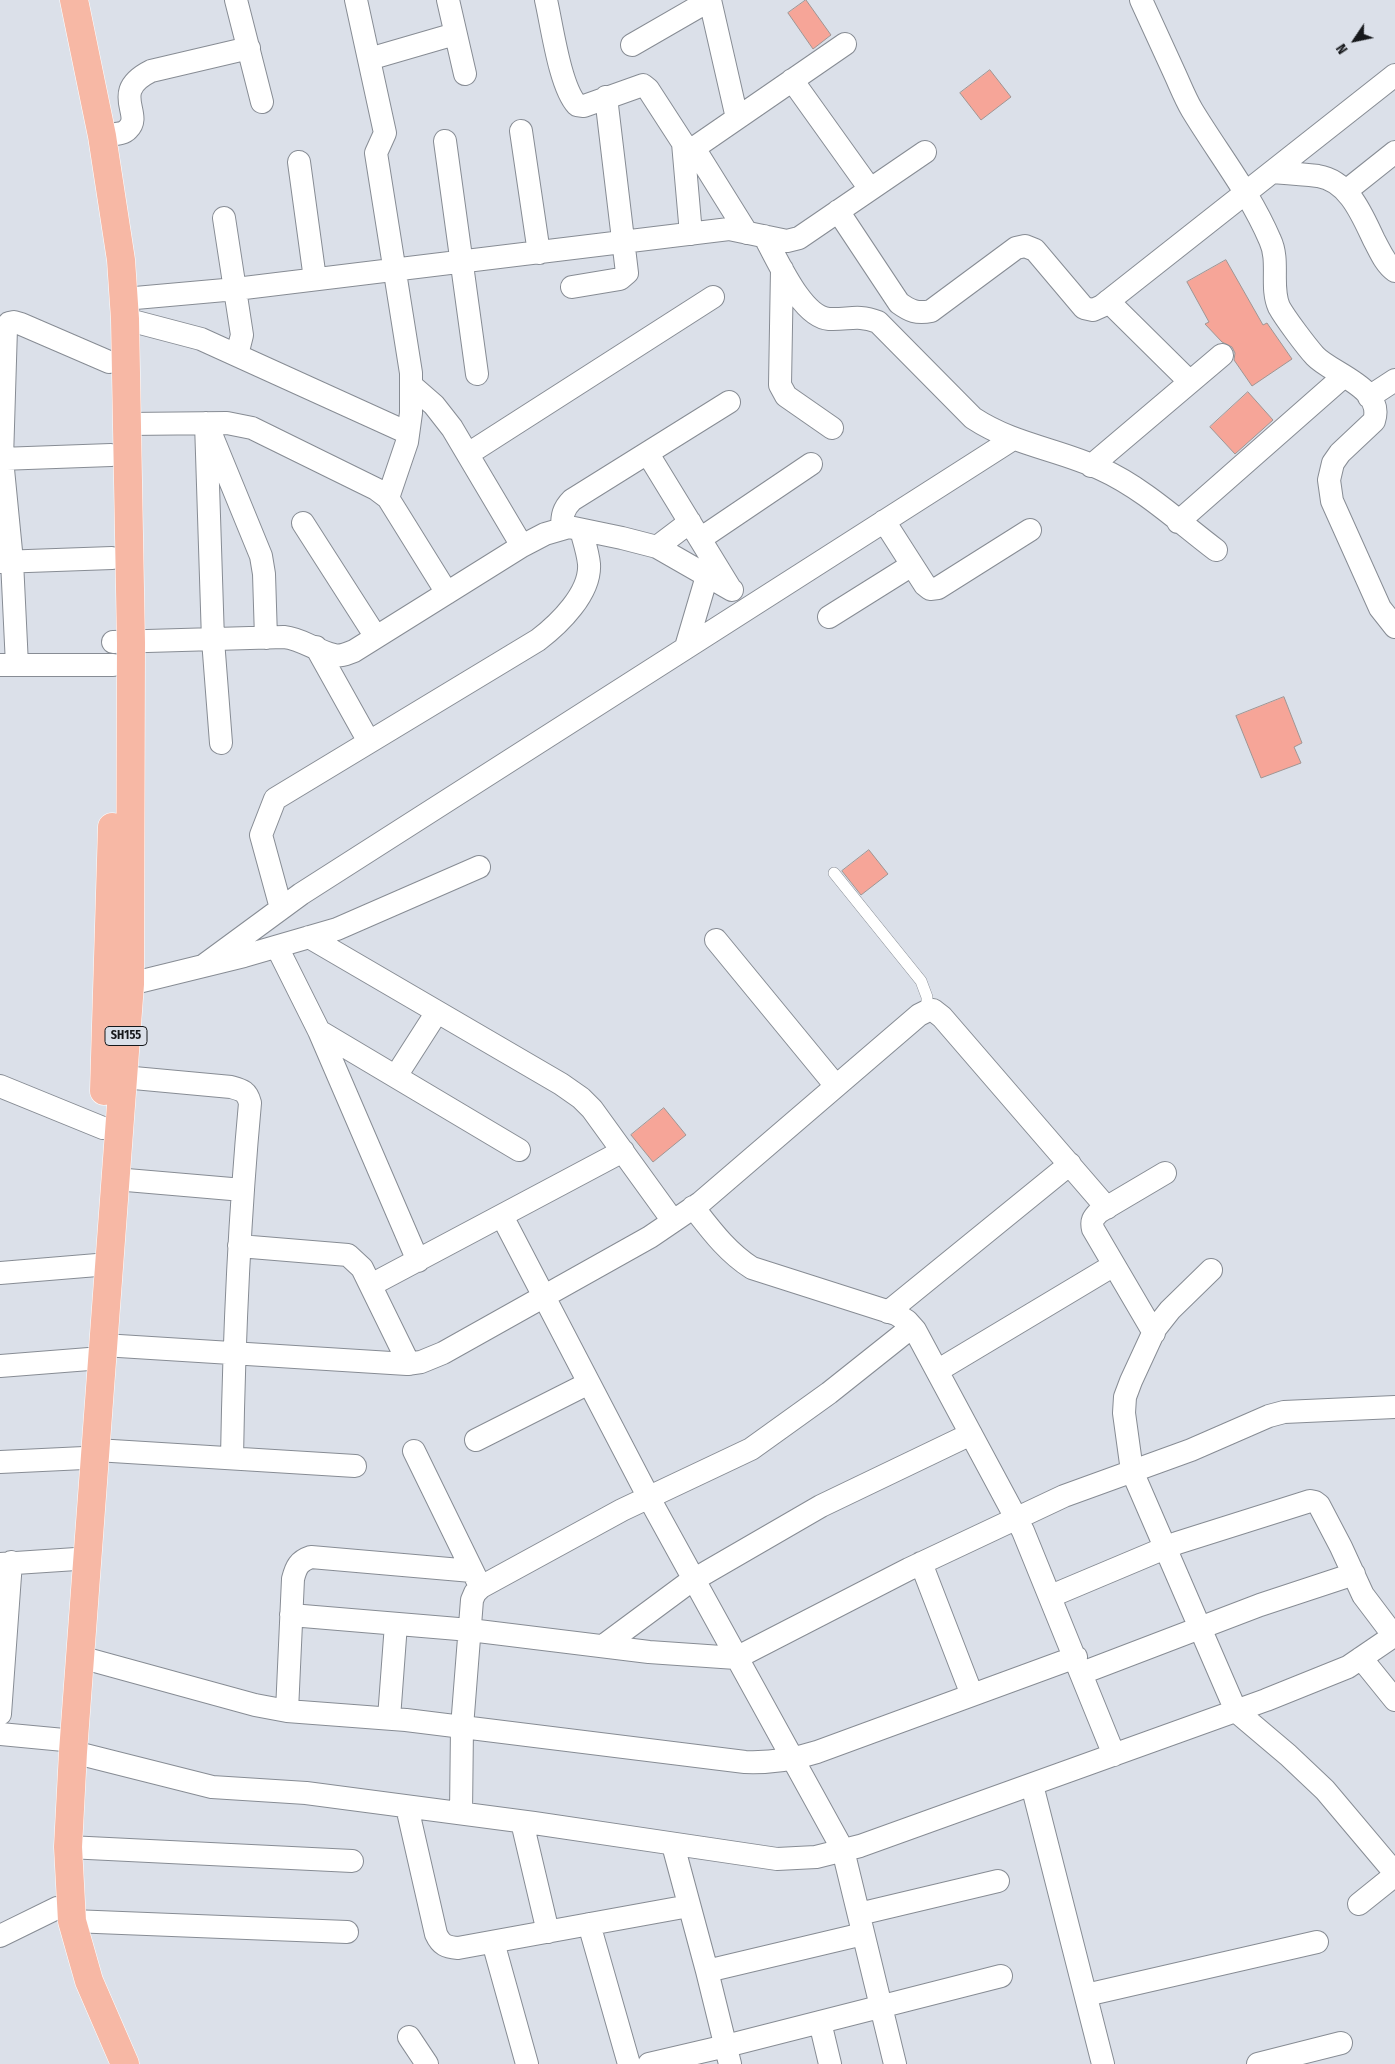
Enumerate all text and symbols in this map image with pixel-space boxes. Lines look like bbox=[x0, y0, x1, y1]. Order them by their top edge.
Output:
north arrow bbox=[1330, 15, 1380, 65]
text: N bbox=[1333, 40, 1352, 57]
road number: SH155 bbox=[105, 1026, 147, 1046]

